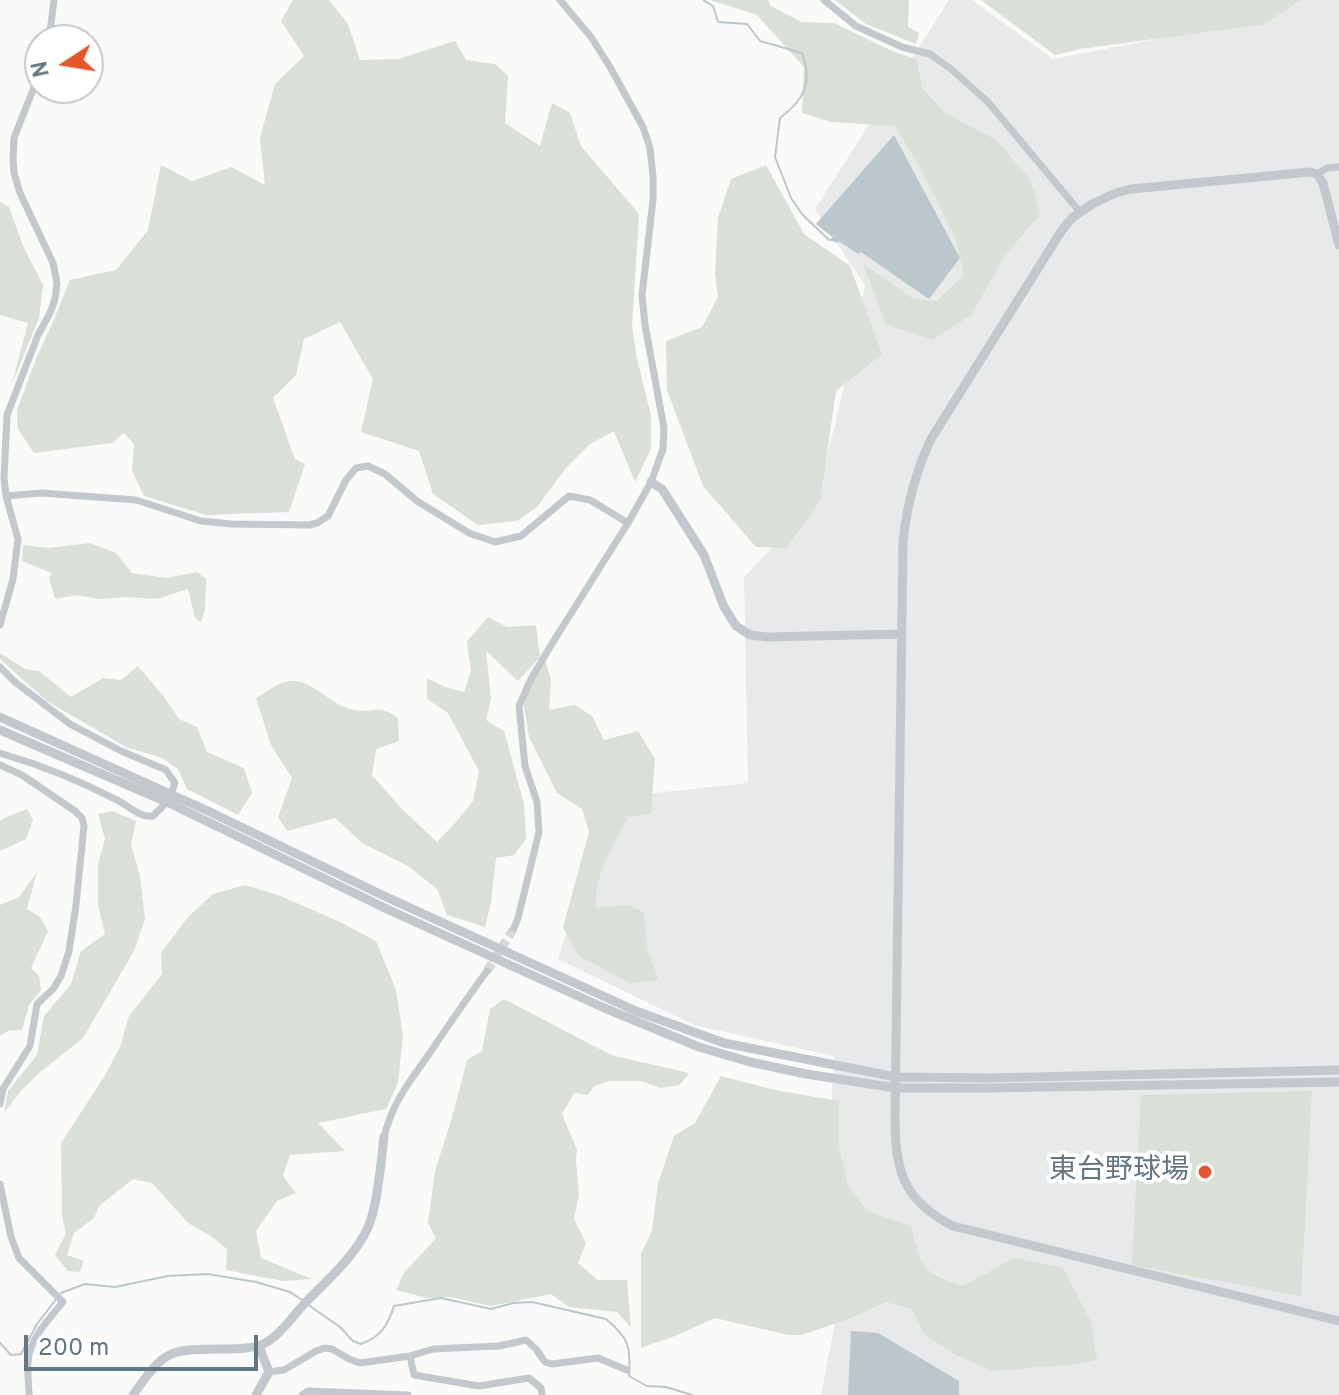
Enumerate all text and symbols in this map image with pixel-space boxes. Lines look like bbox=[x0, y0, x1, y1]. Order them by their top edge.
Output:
north arrow bbox=[24, 24, 104, 104]
text: N bbox=[27, 58, 57, 79]
place label: 東台野球場 bbox=[1049, 1155, 1189, 1189]
marker: 東台野球場 bbox=[1196, 1163, 1214, 1181]
scale bar bbox=[28, 1319, 262, 1369]
text: 200 m bbox=[38, 1334, 109, 1364]

